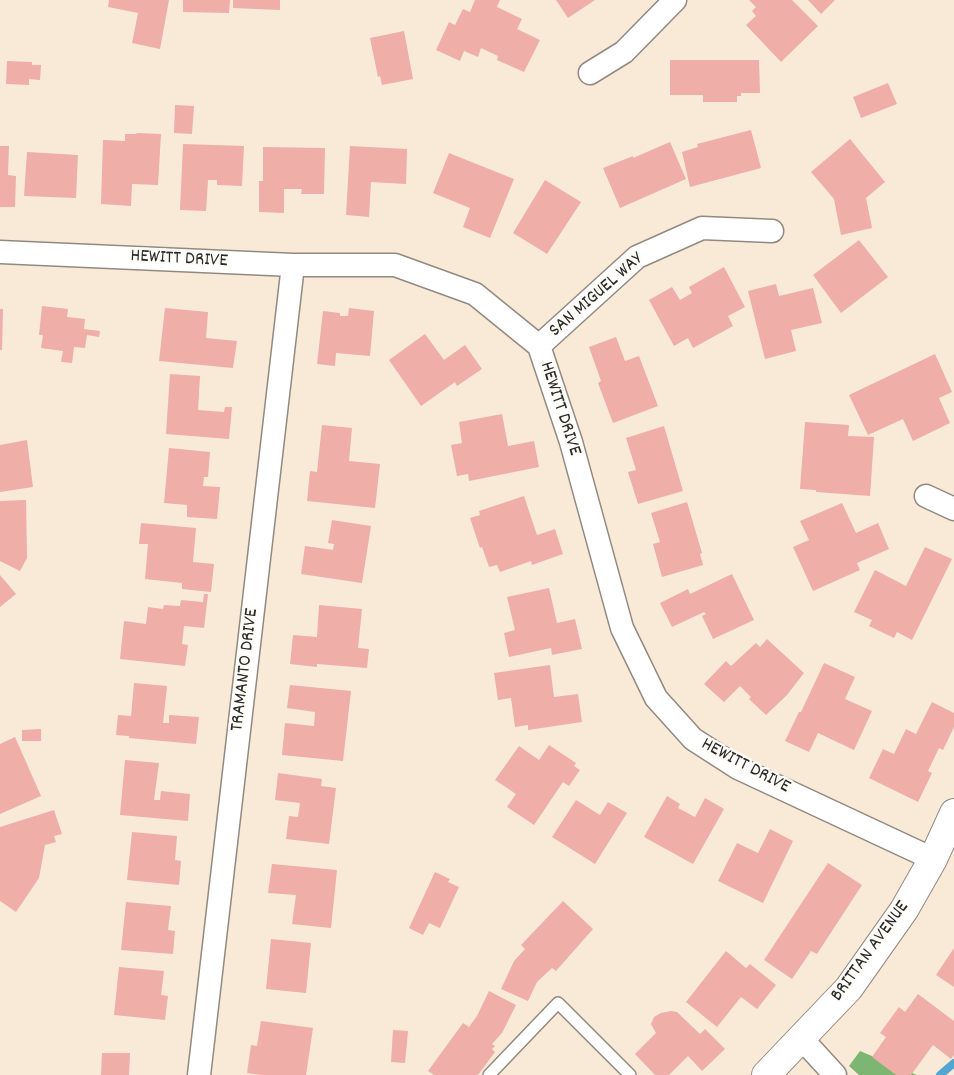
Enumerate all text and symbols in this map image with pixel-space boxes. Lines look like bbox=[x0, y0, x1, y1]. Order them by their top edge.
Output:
street label: HEWITT DRIVE bbox=[130, 246, 228, 274]
street label: SAN MIGUEL WAY bbox=[545, 249, 649, 343]
street label: HEWITT DRIVE bbox=[533, 359, 585, 459]
street label: TRAMANTO DRIVE bbox=[227, 607, 265, 733]
street label: HEWITT DRIVE bbox=[697, 734, 793, 800]
street label: BRITTAN AVENUE bbox=[827, 897, 915, 1007]

